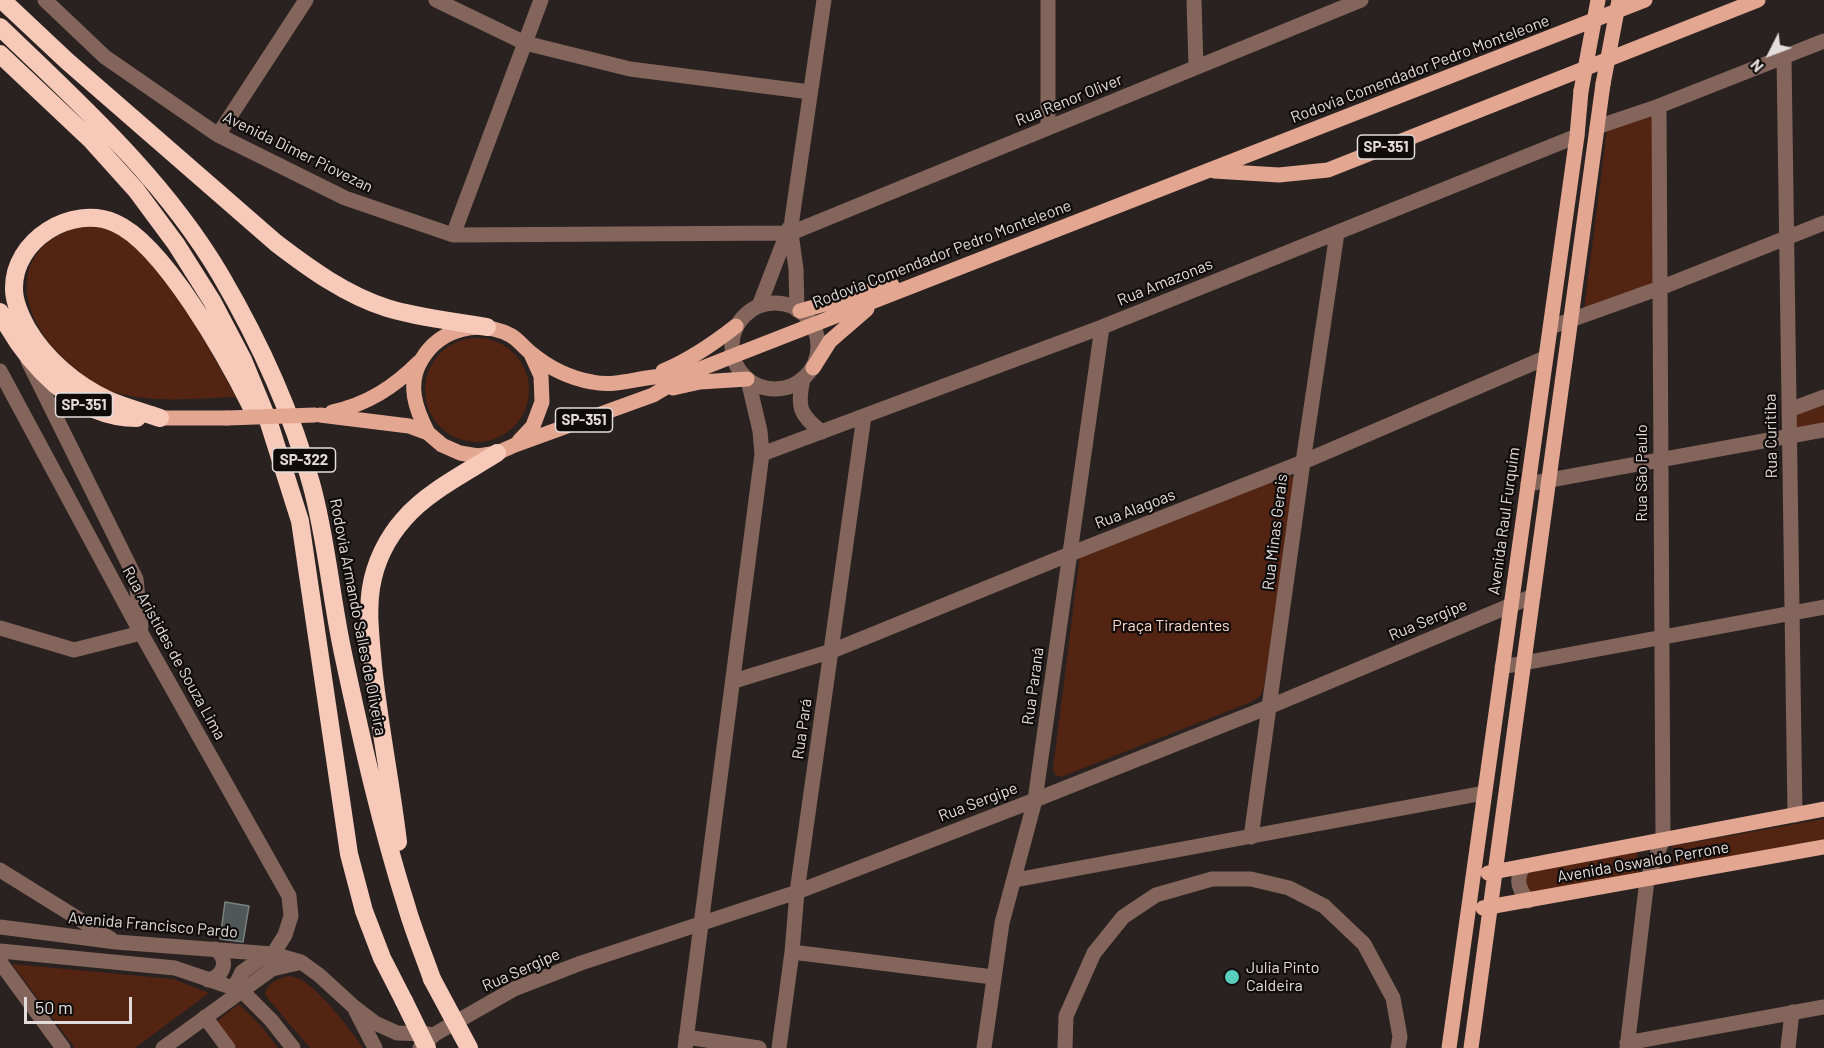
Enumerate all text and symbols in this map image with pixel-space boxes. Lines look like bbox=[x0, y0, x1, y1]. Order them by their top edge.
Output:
street label: Rodovia Comendador Pedro Monteleone bbox=[1288, 11, 1552, 127]
north arrow bbox=[1740, 24, 1800, 84]
text: N bbox=[1746, 56, 1767, 77]
street label: Rua Renor Oliver bbox=[1013, 70, 1125, 130]
street label: Avenida Dimer Piovezan bbox=[220, 107, 376, 197]
road number: SP-351 bbox=[1358, 135, 1414, 159]
street label: Rodovia Comendador Pedro Monteleone bbox=[810, 196, 1074, 312]
street label: Rua Amazonas bbox=[1114, 254, 1216, 310]
road number: SP-351 bbox=[56, 393, 112, 417]
street label: Rua Curitiba bbox=[1761, 393, 1781, 479]
road number: SP-351 bbox=[556, 408, 612, 432]
street label: Rua São Paulo bbox=[1632, 424, 1652, 522]
street label: Avenida Raul Furquim bbox=[1484, 446, 1524, 596]
road number: SP-322 bbox=[272, 448, 336, 472]
street label: Rua Minas Gerais bbox=[1258, 473, 1292, 591]
street label: Rua Alagoas bbox=[1092, 485, 1178, 533]
street label: Rodovia Armando Salles de Oliveira bbox=[326, 497, 390, 737]
street label: Rua Aristides de Souza Lima bbox=[118, 563, 230, 743]
street label: Rua Sergipe bbox=[1386, 595, 1470, 645]
park label: Praça Tiradentes bbox=[1112, 616, 1230, 636]
street label: Rua Paraná bbox=[1018, 646, 1048, 726]
street label: Rua Pará bbox=[788, 697, 816, 761]
street label: Rua Sergipe bbox=[936, 778, 1020, 826]
street label: Avenida Oswaldo Perrone bbox=[1556, 837, 1730, 887]
street label: Avenida Francisco Pardo bbox=[67, 908, 239, 942]
street label: Rua Sergipe bbox=[479, 944, 563, 996]
place label: Julia Pinto Caldeira bbox=[1246, 958, 1319, 996]
marker: Julia Pinto Caldeira bbox=[1223, 968, 1241, 986]
scale bar bbox=[27, 985, 135, 1023]
text: 50 m bbox=[35, 996, 73, 1018]

